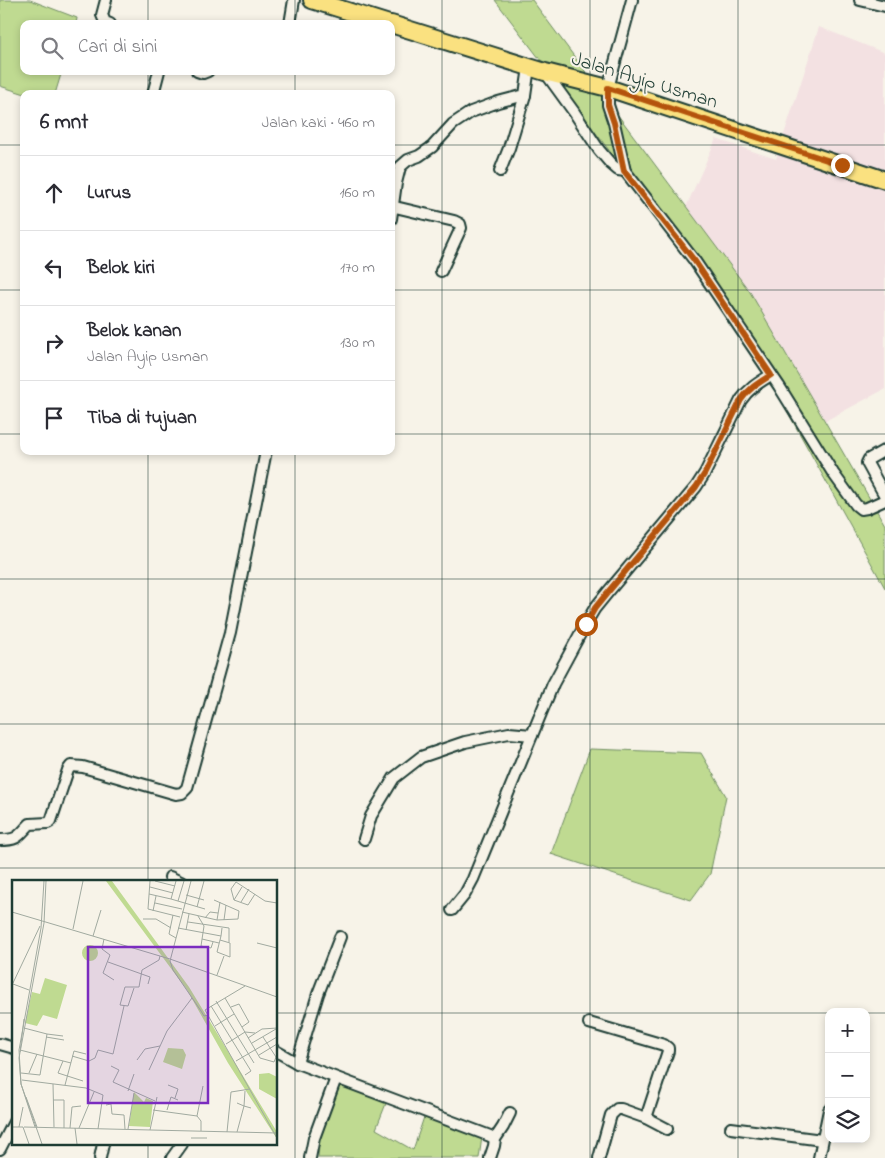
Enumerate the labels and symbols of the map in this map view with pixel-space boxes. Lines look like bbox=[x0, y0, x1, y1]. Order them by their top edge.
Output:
street label: Jalan Ayip Usman bbox=[568, 45, 721, 117]
route end bbox=[831, 154, 854, 177]
route start bbox=[575, 613, 598, 636]
inset map bbox=[12, 880, 278, 1146]

